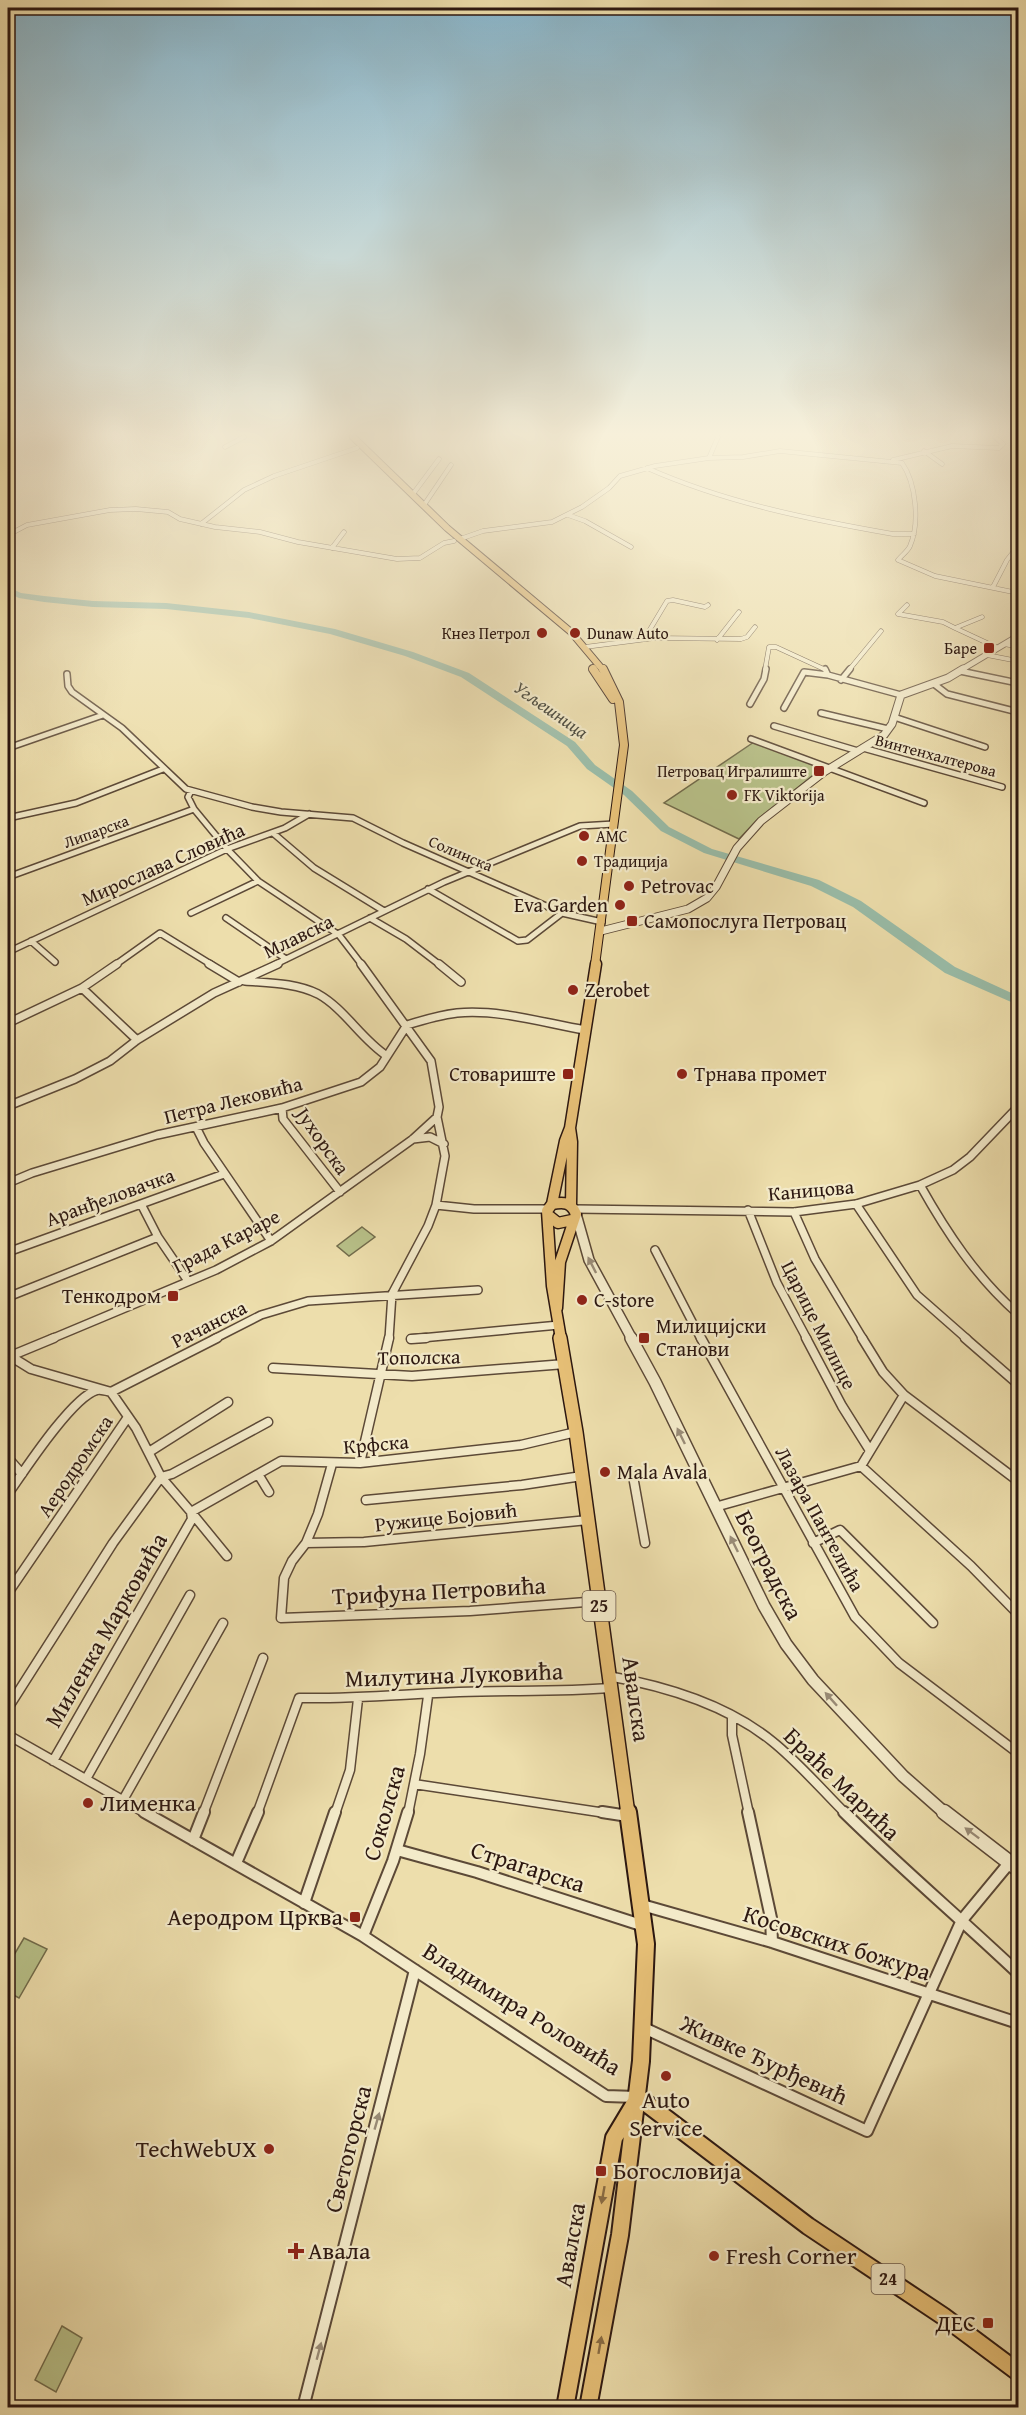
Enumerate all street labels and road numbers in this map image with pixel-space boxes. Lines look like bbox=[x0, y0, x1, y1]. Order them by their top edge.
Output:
street label: Винтенхалтерова bbox=[873, 727, 1000, 783]
street label: Липарска bbox=[60, 808, 132, 854]
street label: Мирослава Словића bbox=[76, 814, 250, 913]
street label: Солинска bbox=[425, 829, 497, 877]
street label: Млавска bbox=[258, 906, 338, 965]
street label: Петра Лековића bbox=[161, 1068, 306, 1131]
street label: Јухорска bbox=[288, 1099, 358, 1181]
street label: Аранђеловачка bbox=[41, 1160, 179, 1233]
street label: Каницова bbox=[767, 1171, 856, 1208]
street label: Града Караре bbox=[167, 1201, 285, 1280]
street label: Царице Милице bbox=[774, 1255, 864, 1394]
street label: Рачанска bbox=[166, 1292, 252, 1355]
street label: Тополска bbox=[377, 1341, 461, 1372]
street label: Аеродромска bbox=[30, 1409, 120, 1523]
street label: Крфска bbox=[342, 1426, 410, 1461]
street label: Лазара Пантелића bbox=[769, 1441, 873, 1597]
street label: Ружице Бојовић bbox=[373, 1495, 518, 1538]
street label: Београдска bbox=[727, 1504, 812, 1626]
street label: Миленка Марковића bbox=[35, 1525, 176, 1734]
street label: Трифуна Петровића bbox=[331, 1567, 547, 1614]
road number: 25 bbox=[582, 1591, 616, 1621]
street label: Милутина Луковића bbox=[344, 1653, 564, 1696]
street label: Авалска bbox=[613, 1654, 660, 1744]
street label: Браће Марића bbox=[776, 1719, 909, 1849]
street label: Соколска bbox=[353, 1760, 414, 1865]
street label: Страгарска bbox=[467, 1832, 590, 1902]
street label: Косовских божура bbox=[739, 1896, 936, 1990]
street label: Владимира Роловића bbox=[416, 1933, 629, 2084]
street label: Живке Ђурђевић bbox=[674, 2005, 854, 2114]
street label: Светогорска bbox=[315, 2081, 380, 2216]
street label: Авалска bbox=[545, 2199, 594, 2290]
road number: 24 bbox=[872, 2264, 904, 2294]

